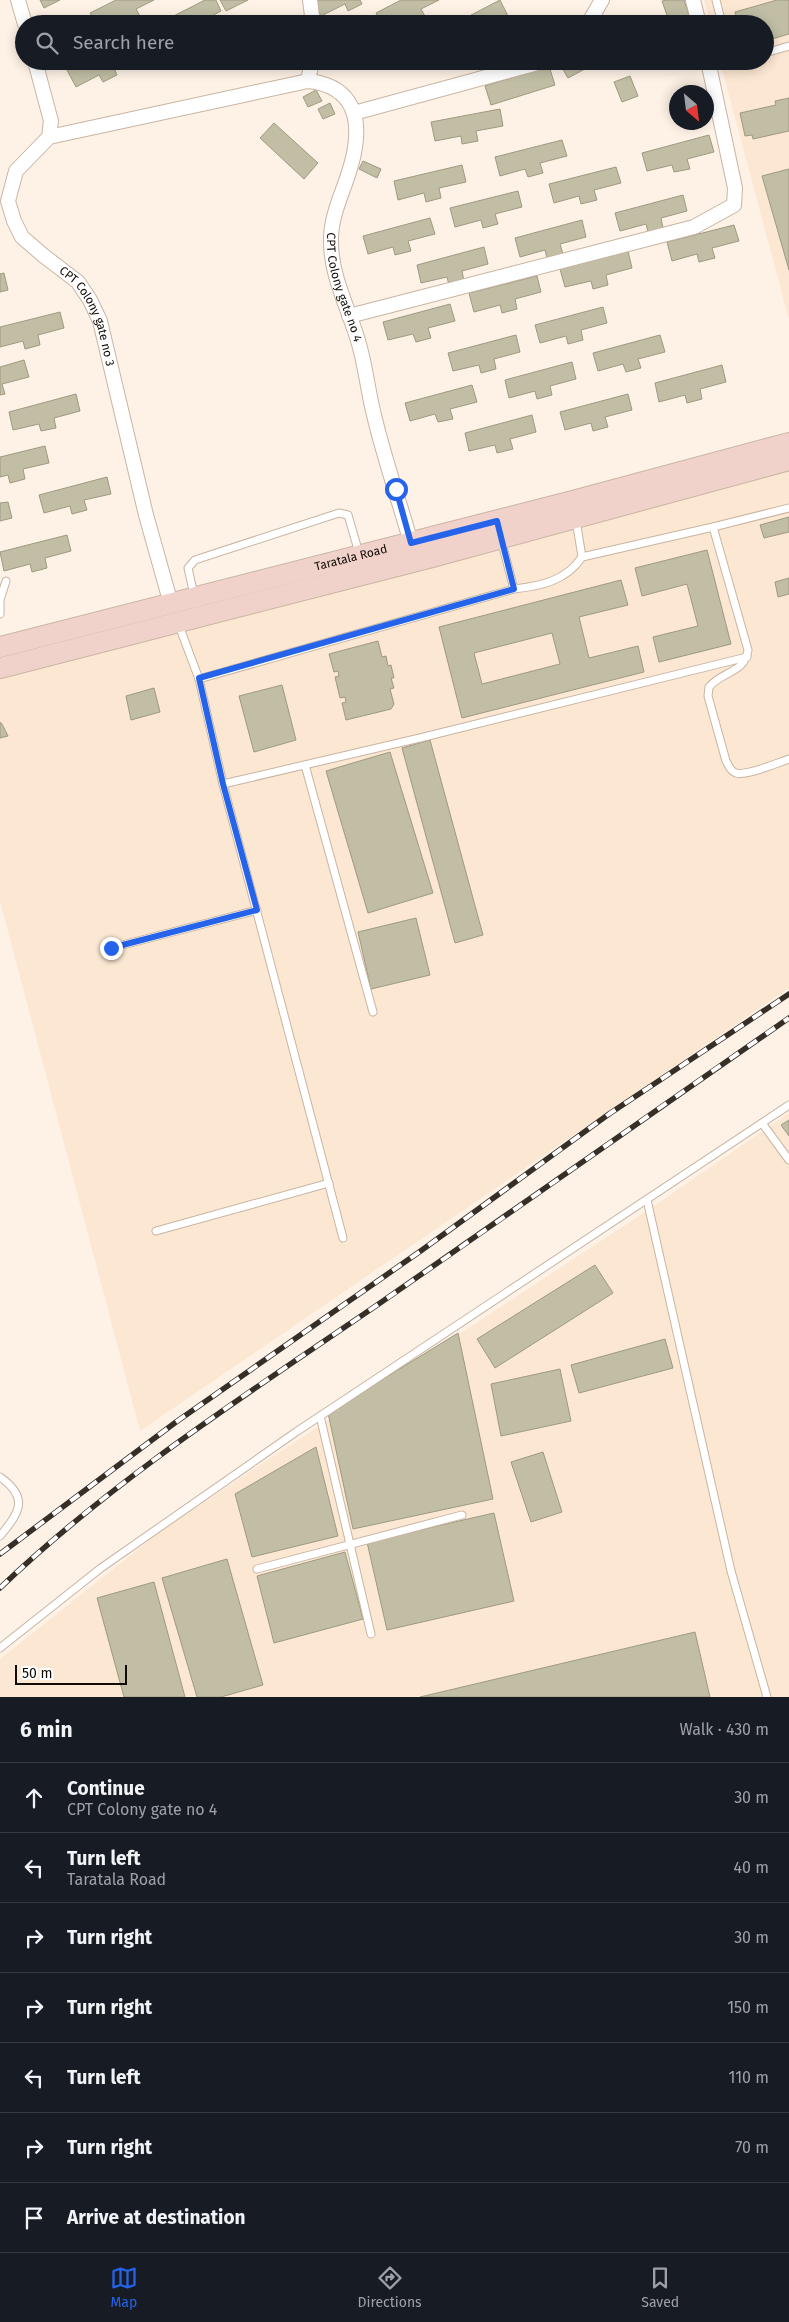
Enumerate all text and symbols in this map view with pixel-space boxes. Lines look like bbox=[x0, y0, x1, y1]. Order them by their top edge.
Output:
search box bbox=[15, 15, 774, 70]
icon: search bbox=[33, 29, 61, 57]
text: Search here bbox=[73, 31, 174, 54]
north arrow bbox=[669, 85, 714, 130]
street label: CPT Colony gate no 4 bbox=[324, 232, 365, 344]
street label: CPT Colony gate no 3 bbox=[57, 263, 117, 367]
route start bbox=[385, 478, 408, 501]
street label: Taratala Road bbox=[313, 542, 389, 574]
route end bbox=[100, 937, 123, 960]
scale bar bbox=[15, 1662, 128, 1685]
text: 50 m bbox=[22, 1665, 53, 1682]
text: 6 min bbox=[20, 1717, 73, 1743]
text: Walk · 430 m bbox=[679, 1720, 769, 1739]
text: Continue bbox=[67, 1777, 145, 1800]
icon: ahead bbox=[20, 1784, 48, 1812]
text: 30 m bbox=[734, 1788, 769, 1807]
text: CPT Colony gate no 4 bbox=[67, 1800, 217, 1819]
text: Turn left bbox=[67, 1847, 141, 1870]
icon: left bbox=[20, 1854, 48, 1882]
text: 40 m bbox=[734, 1858, 769, 1877]
text: Taratala Road bbox=[67, 1870, 166, 1889]
icon: right bbox=[20, 1924, 48, 1952]
text: Turn right bbox=[67, 1926, 152, 1949]
text: 30 m bbox=[734, 1928, 769, 1947]
icon: right bbox=[20, 1994, 48, 2022]
text: Turn right bbox=[67, 1996, 152, 2019]
text: 150 m bbox=[727, 1998, 769, 2017]
icon: left bbox=[20, 2064, 48, 2092]
text: Turn left bbox=[67, 2066, 141, 2089]
text: 110 m bbox=[728, 2068, 769, 2087]
icon: right bbox=[20, 2134, 48, 2162]
text: Turn right bbox=[67, 2136, 152, 2159]
text: 70 m bbox=[735, 2138, 769, 2157]
icon: arrive bbox=[20, 2204, 48, 2232]
text: Arrive at destination bbox=[67, 2206, 246, 2229]
tab: Map bbox=[110, 2264, 138, 2311]
tab: Directions bbox=[357, 2264, 422, 2311]
tab: Saved bbox=[641, 2264, 679, 2311]

